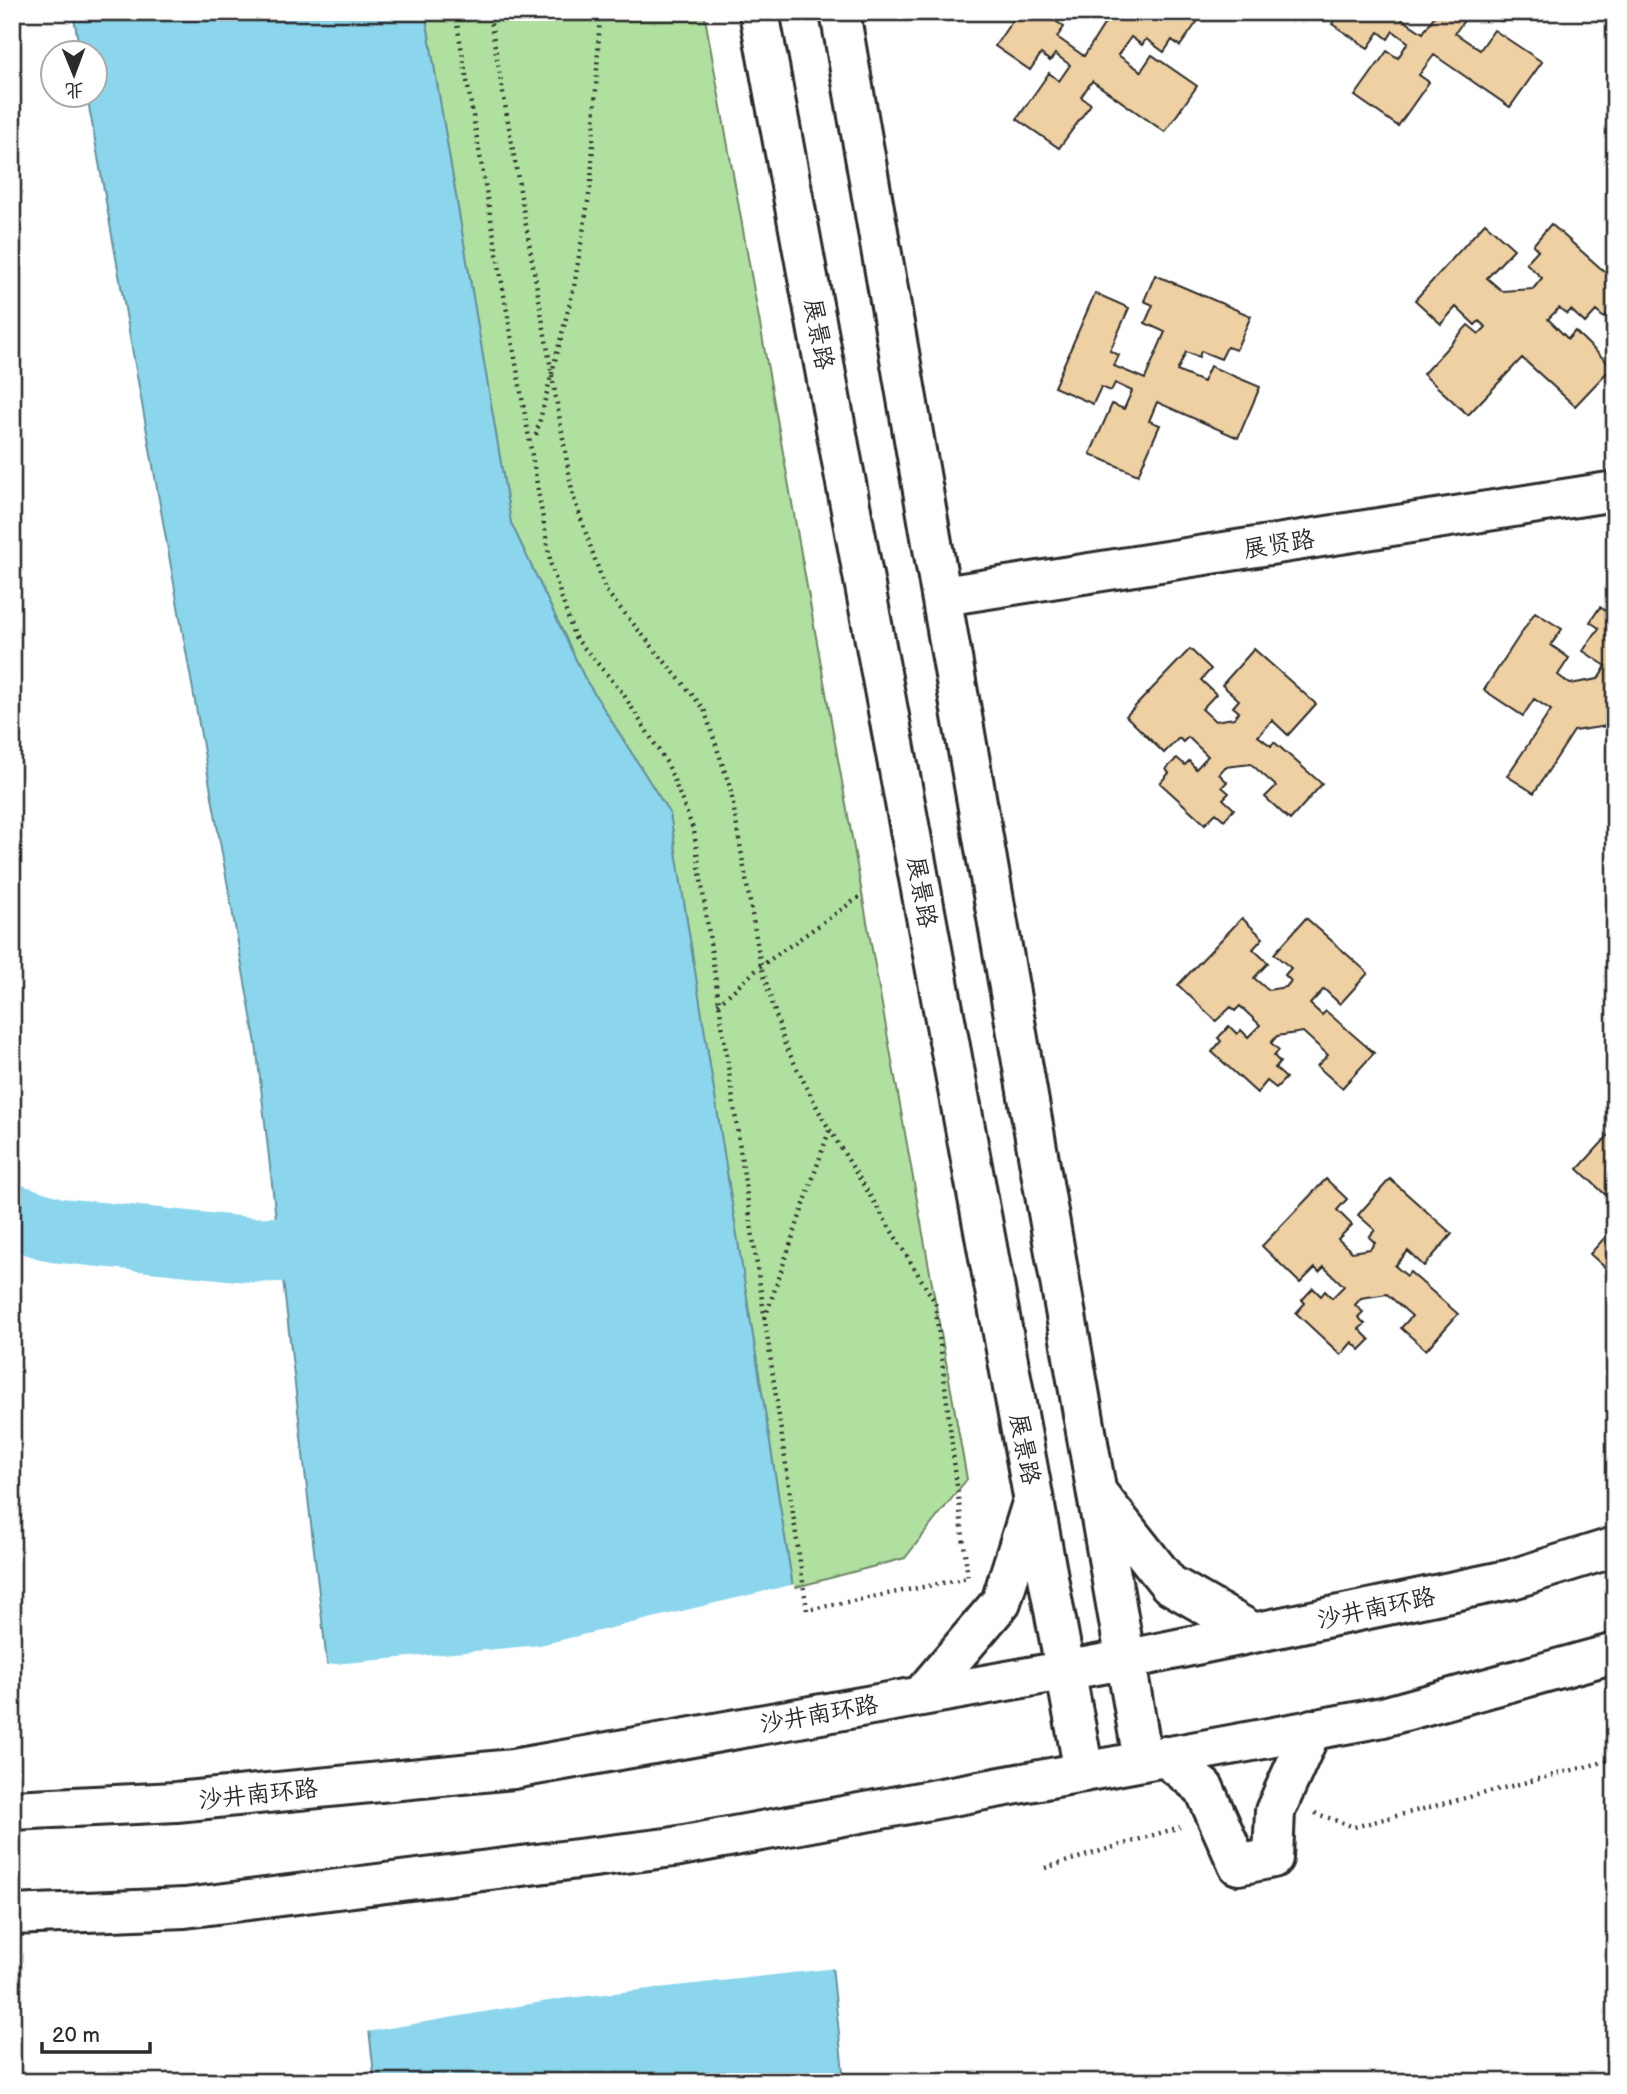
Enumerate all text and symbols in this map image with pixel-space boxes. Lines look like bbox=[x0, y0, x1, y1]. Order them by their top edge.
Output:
north arrow bbox=[38, 38, 108, 108]
text: 北 bbox=[65, 78, 84, 101]
street label: 展景路 bbox=[798, 296, 839, 372]
street label: 展贤路 bbox=[1241, 525, 1317, 564]
street label: 展景路 bbox=[901, 854, 942, 930]
street label: 展景路 bbox=[1003, 1411, 1046, 1487]
street label: 沙井南环路 bbox=[1314, 1582, 1438, 1635]
street label: 沙井南环路 bbox=[757, 1690, 881, 1739]
street label: 沙井南环路 bbox=[197, 1774, 319, 1815]
scale bar bbox=[42, 2010, 150, 2054]
text: 20 m bbox=[52, 2023, 100, 2048]

